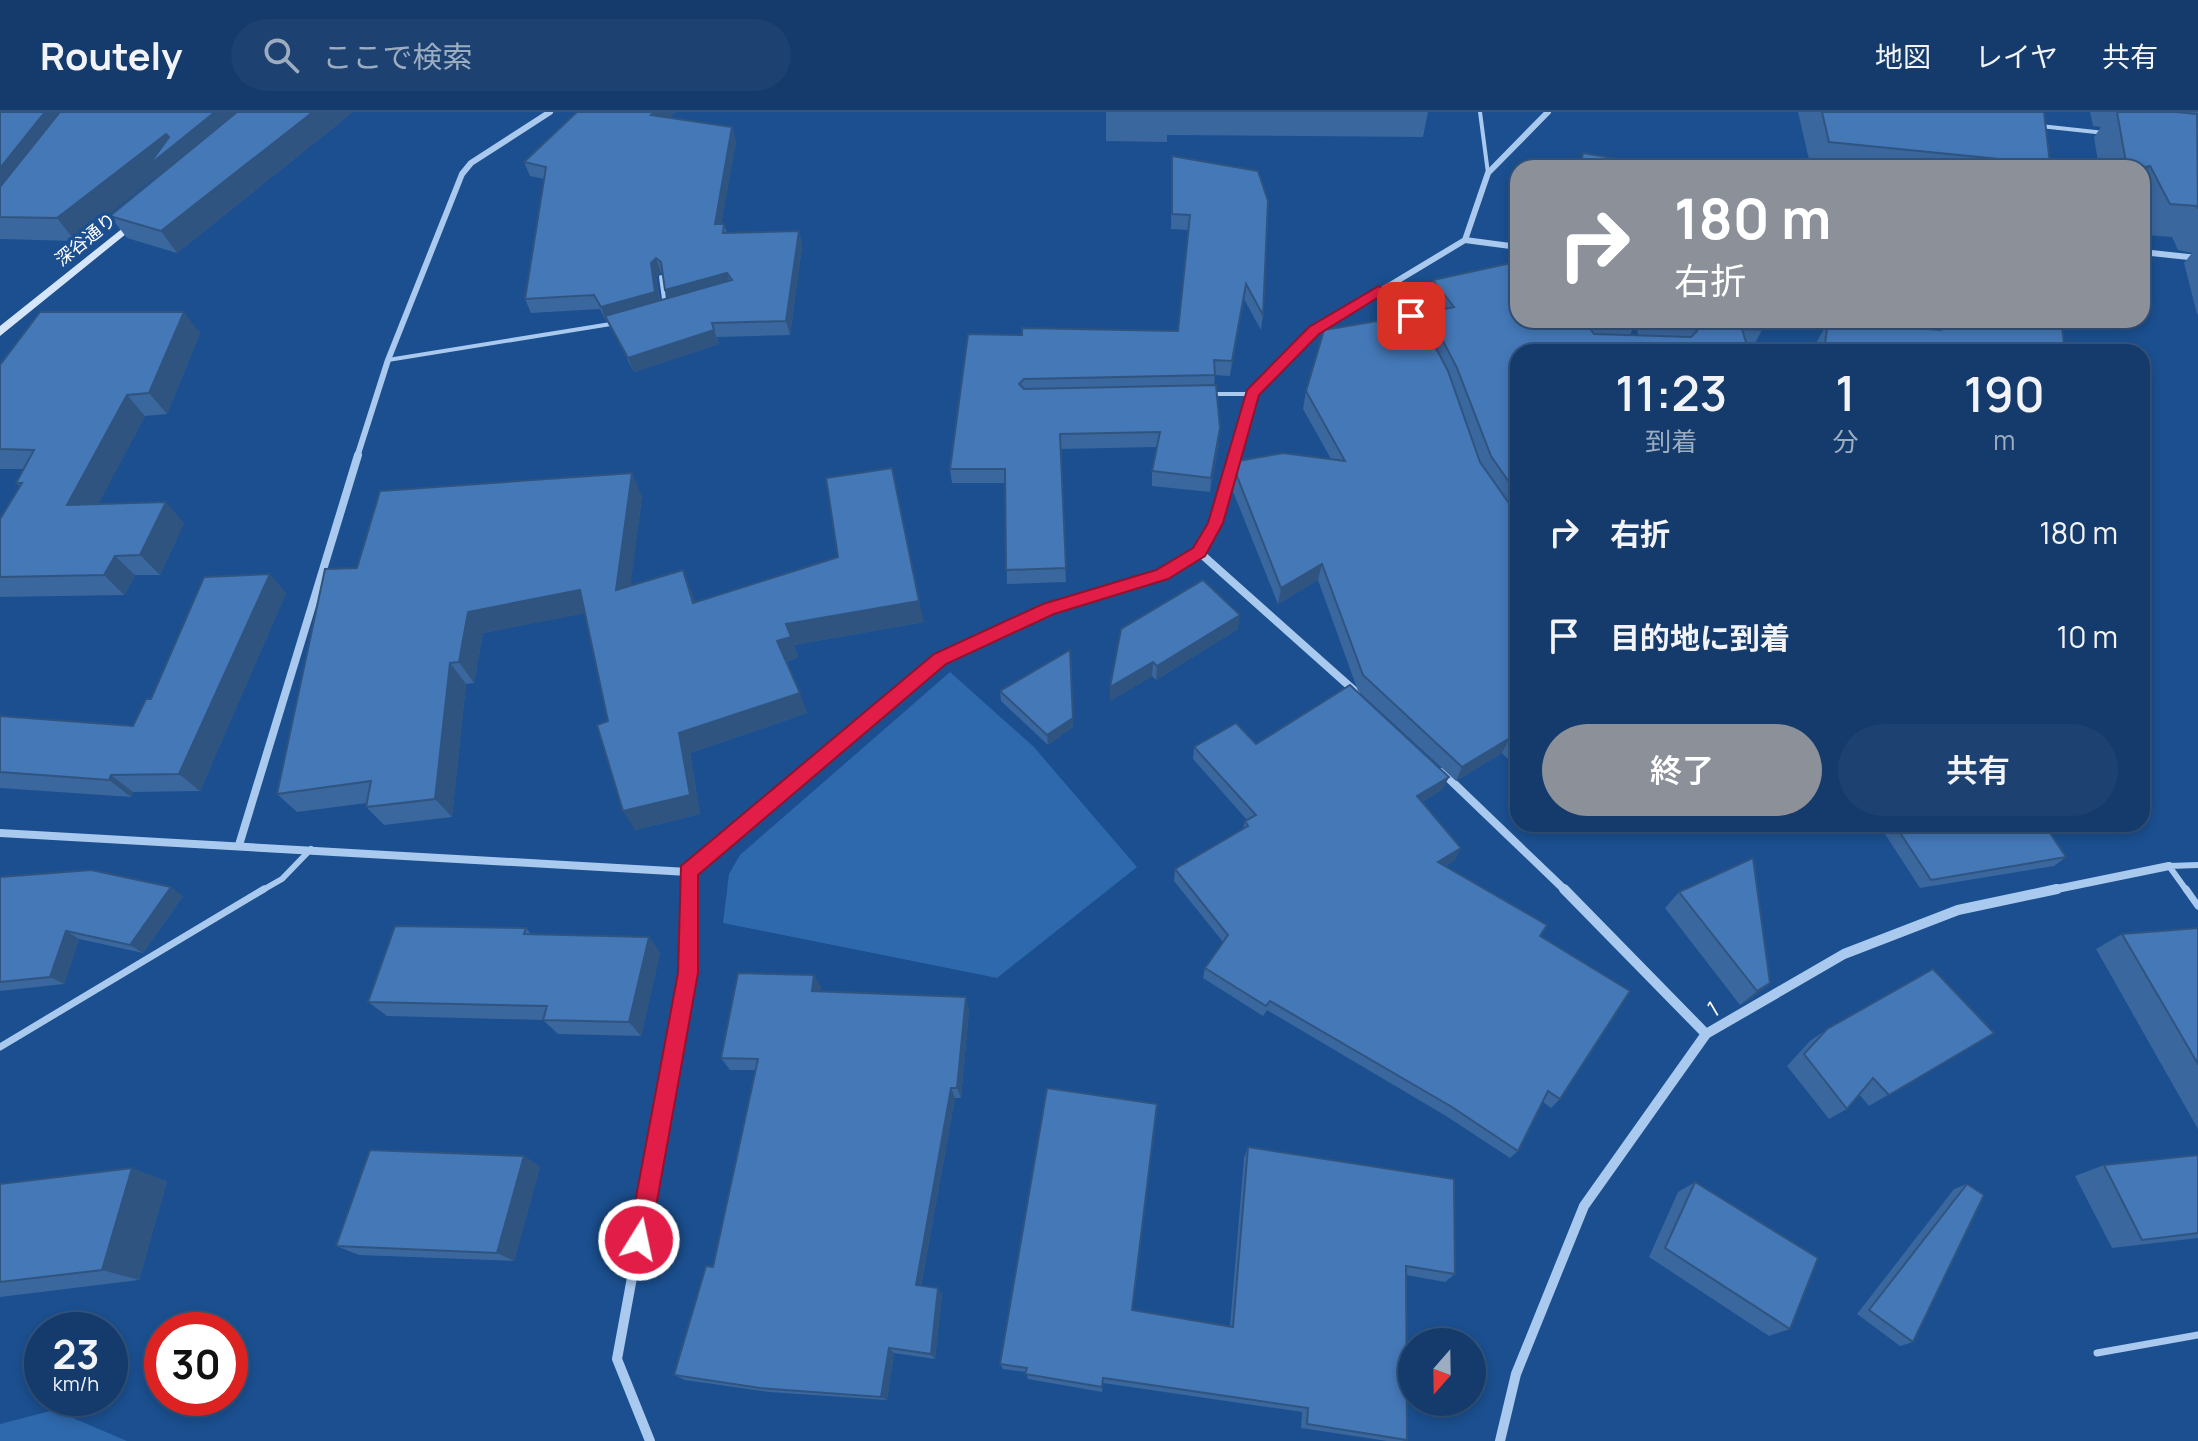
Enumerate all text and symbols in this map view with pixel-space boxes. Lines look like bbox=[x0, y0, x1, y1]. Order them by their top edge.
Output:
search box bbox=[231, 19, 791, 91]
text: Routely bbox=[40, 29, 183, 81]
icon: search bbox=[259, 33, 303, 77]
text: ここで検索 bbox=[323, 36, 473, 77]
text: 地図 bbox=[1875, 37, 1931, 75]
text: レイヤ bbox=[1975, 37, 2058, 75]
text: 共有 bbox=[2102, 37, 2158, 75]
text: 180 m bbox=[1674, 179, 1831, 256]
icon: right bbox=[1542, 192, 1646, 296]
street label: 深谷通り bbox=[49, 207, 121, 271]
text: 右折 bbox=[1674, 256, 1746, 305]
pin bbox=[1377, 282, 1445, 350]
icon: arrive bbox=[1389, 294, 1433, 338]
text: 11:23 bbox=[1615, 360, 1727, 425]
text: 1 bbox=[1835, 360, 1856, 425]
text: 190 bbox=[1964, 361, 2045, 426]
text: m bbox=[1993, 422, 2015, 458]
text: 到着 bbox=[1645, 423, 1697, 459]
text: 分 bbox=[1832, 423, 1859, 459]
icon: right bbox=[1542, 510, 1586, 554]
text: 180 m bbox=[2039, 512, 2118, 553]
text: 右折 bbox=[1610, 513, 1670, 554]
icon: arrive bbox=[1542, 614, 1586, 658]
text: 10 m bbox=[2057, 616, 2118, 657]
text: 目的地に到着 bbox=[1610, 617, 1790, 658]
button: 終了 bbox=[1542, 724, 1822, 816]
button: 共有 bbox=[1838, 724, 2118, 816]
street label: 1 bbox=[1702, 994, 1724, 1024]
position arrow bbox=[597, 1198, 681, 1282]
speed limit sign: 30 bbox=[144, 1312, 248, 1416]
text: 23 bbox=[52, 1326, 100, 1381]
north arrow bbox=[1398, 1328, 1486, 1416]
map controls bbox=[1398, 1328, 1486, 1416]
text: km/h bbox=[53, 1370, 99, 1397]

